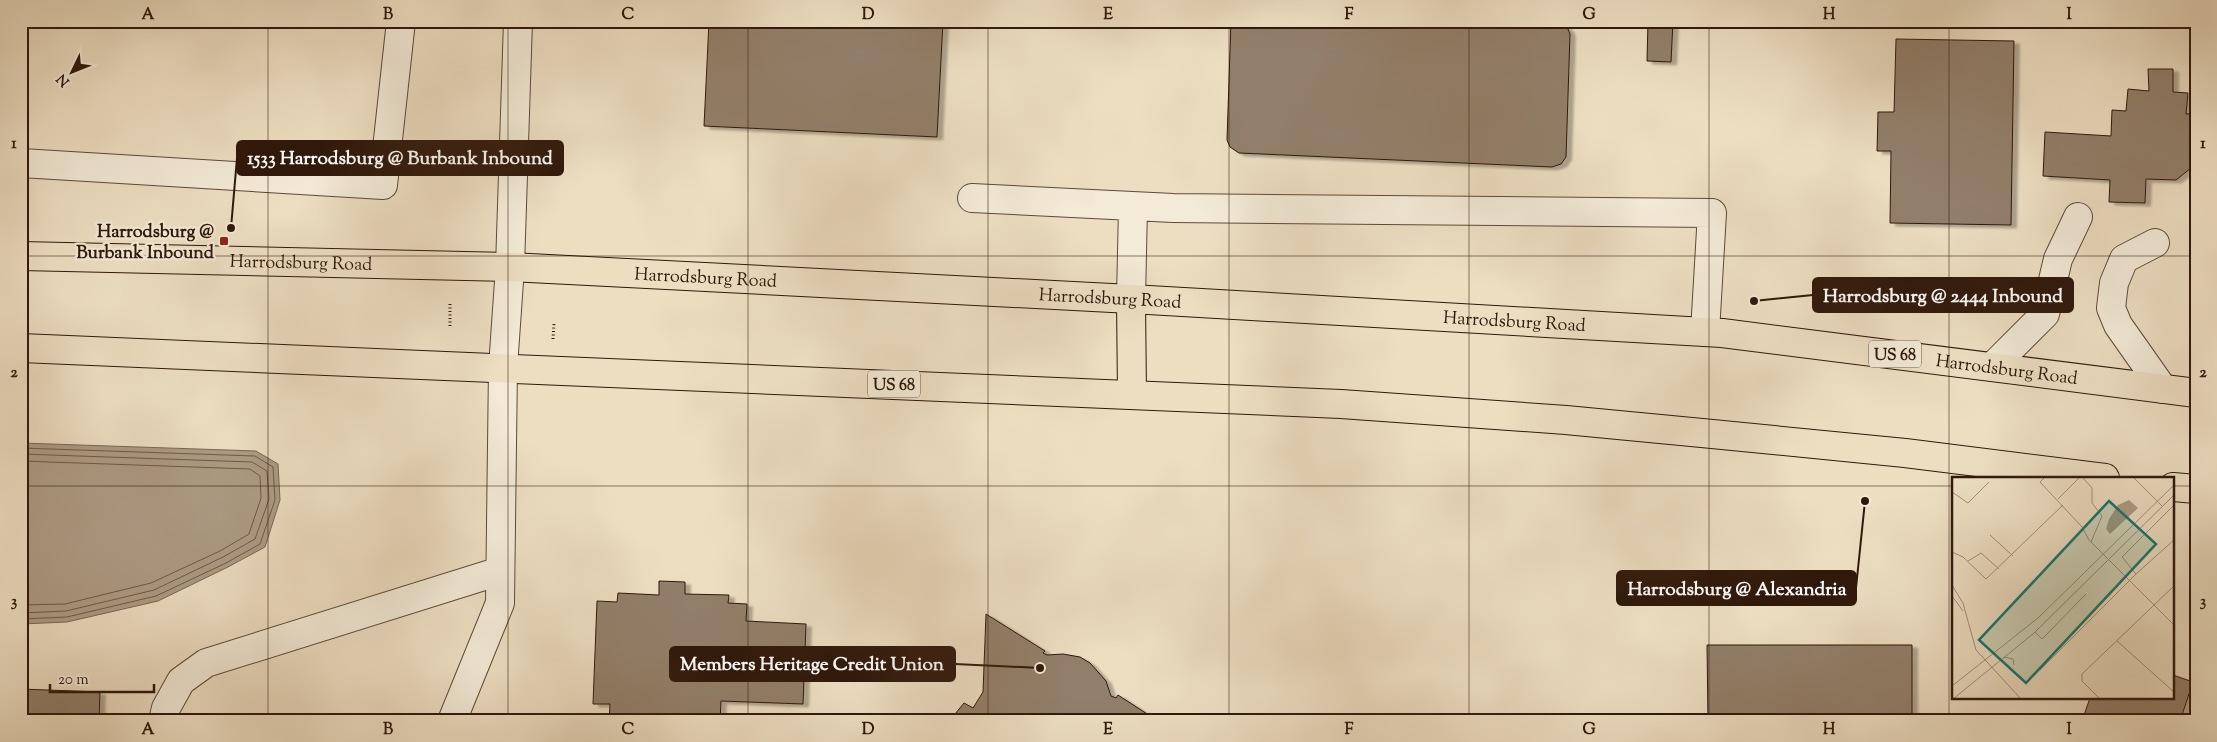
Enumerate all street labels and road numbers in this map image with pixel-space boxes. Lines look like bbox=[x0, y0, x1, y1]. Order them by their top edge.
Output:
street label: Harrodsburg Road bbox=[229, 250, 373, 279]
street label: Harrodsburg Road bbox=[634, 262, 778, 296]
street label: Harrodsburg Road bbox=[1038, 283, 1182, 317]
street label: Harrodsburg Road bbox=[1442, 306, 1586, 340]
road number: US 68 bbox=[1869, 340, 1921, 368]
street label: Harrodsburg Road bbox=[1934, 349, 2079, 393]
road number: US 68 bbox=[868, 370, 920, 398]

